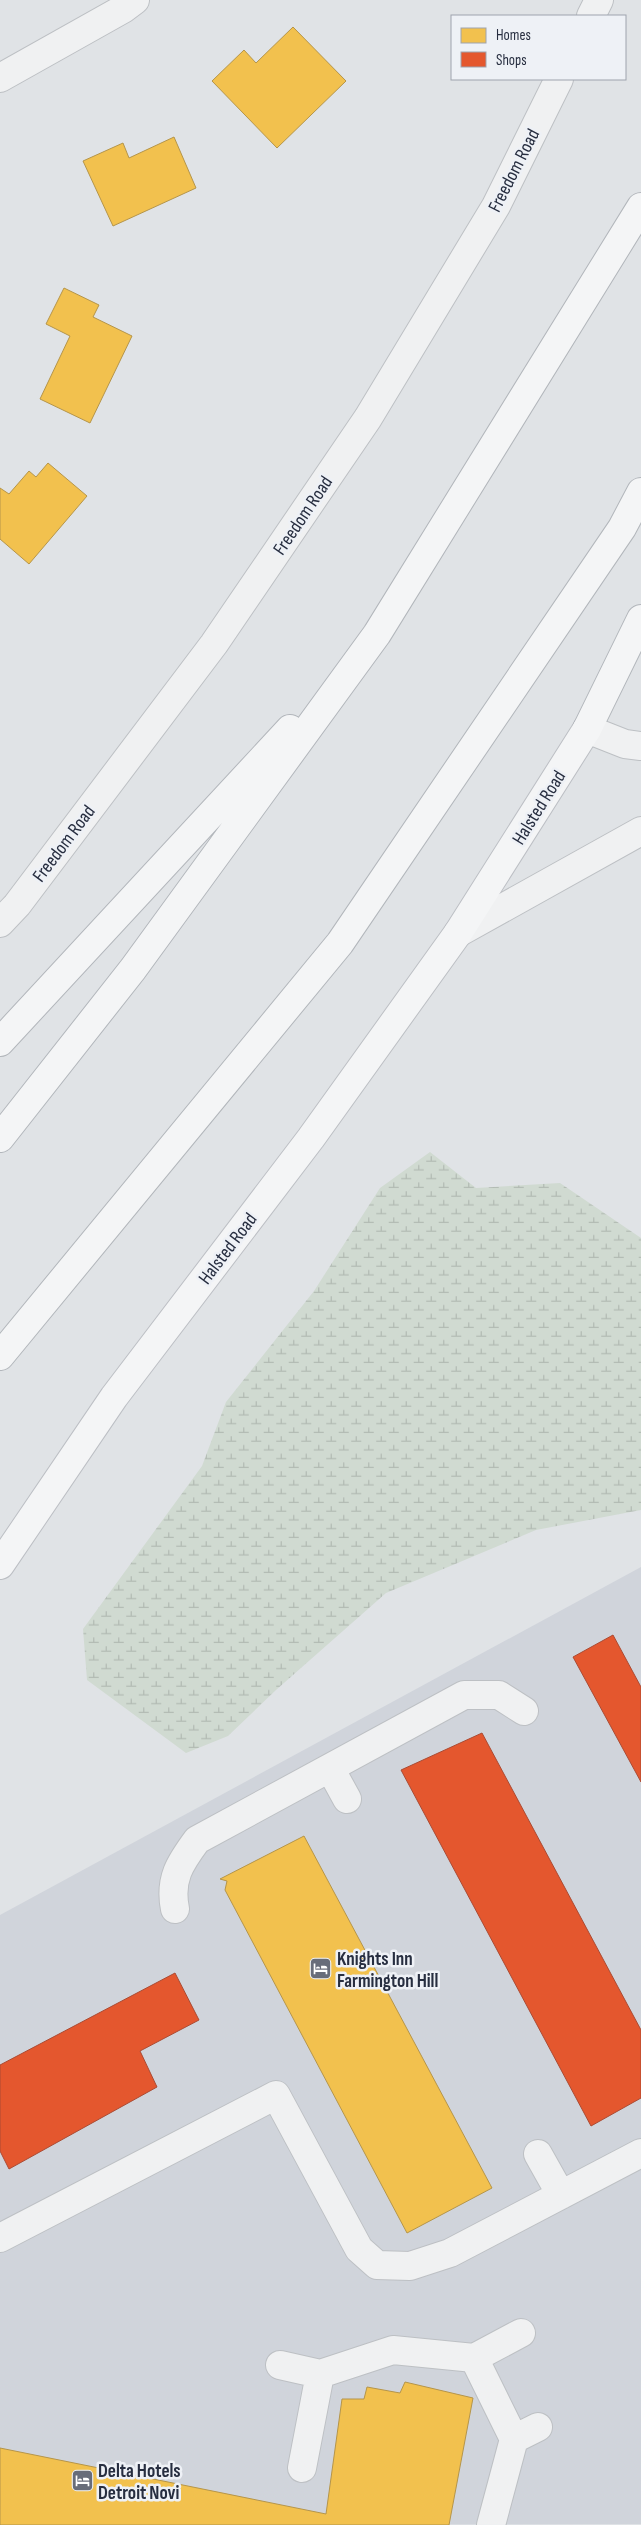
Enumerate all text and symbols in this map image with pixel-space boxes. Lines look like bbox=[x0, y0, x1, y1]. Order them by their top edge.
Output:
legend bbox=[451, 15, 626, 80]
text: Homes bbox=[496, 26, 531, 45]
text: Shops bbox=[496, 51, 527, 70]
street label: Freedom Road bbox=[484, 125, 545, 216]
street label: Freedom Road bbox=[268, 472, 338, 560]
street label: Halsted Road bbox=[507, 766, 571, 849]
street label: Freedom Road bbox=[28, 801, 101, 887]
street label: Halsted Road bbox=[194, 1209, 262, 1289]
place label: Knights Inn Farmington Hill bbox=[337, 1948, 438, 1993]
hotel icon: Knights Inn Farmington Hill bbox=[309, 1957, 333, 1981]
place label: Delta Hotels Detroit Novi bbox=[98, 2460, 181, 2505]
hotel icon: Delta Hotels Detroit Novi bbox=[70, 2469, 94, 2493]

